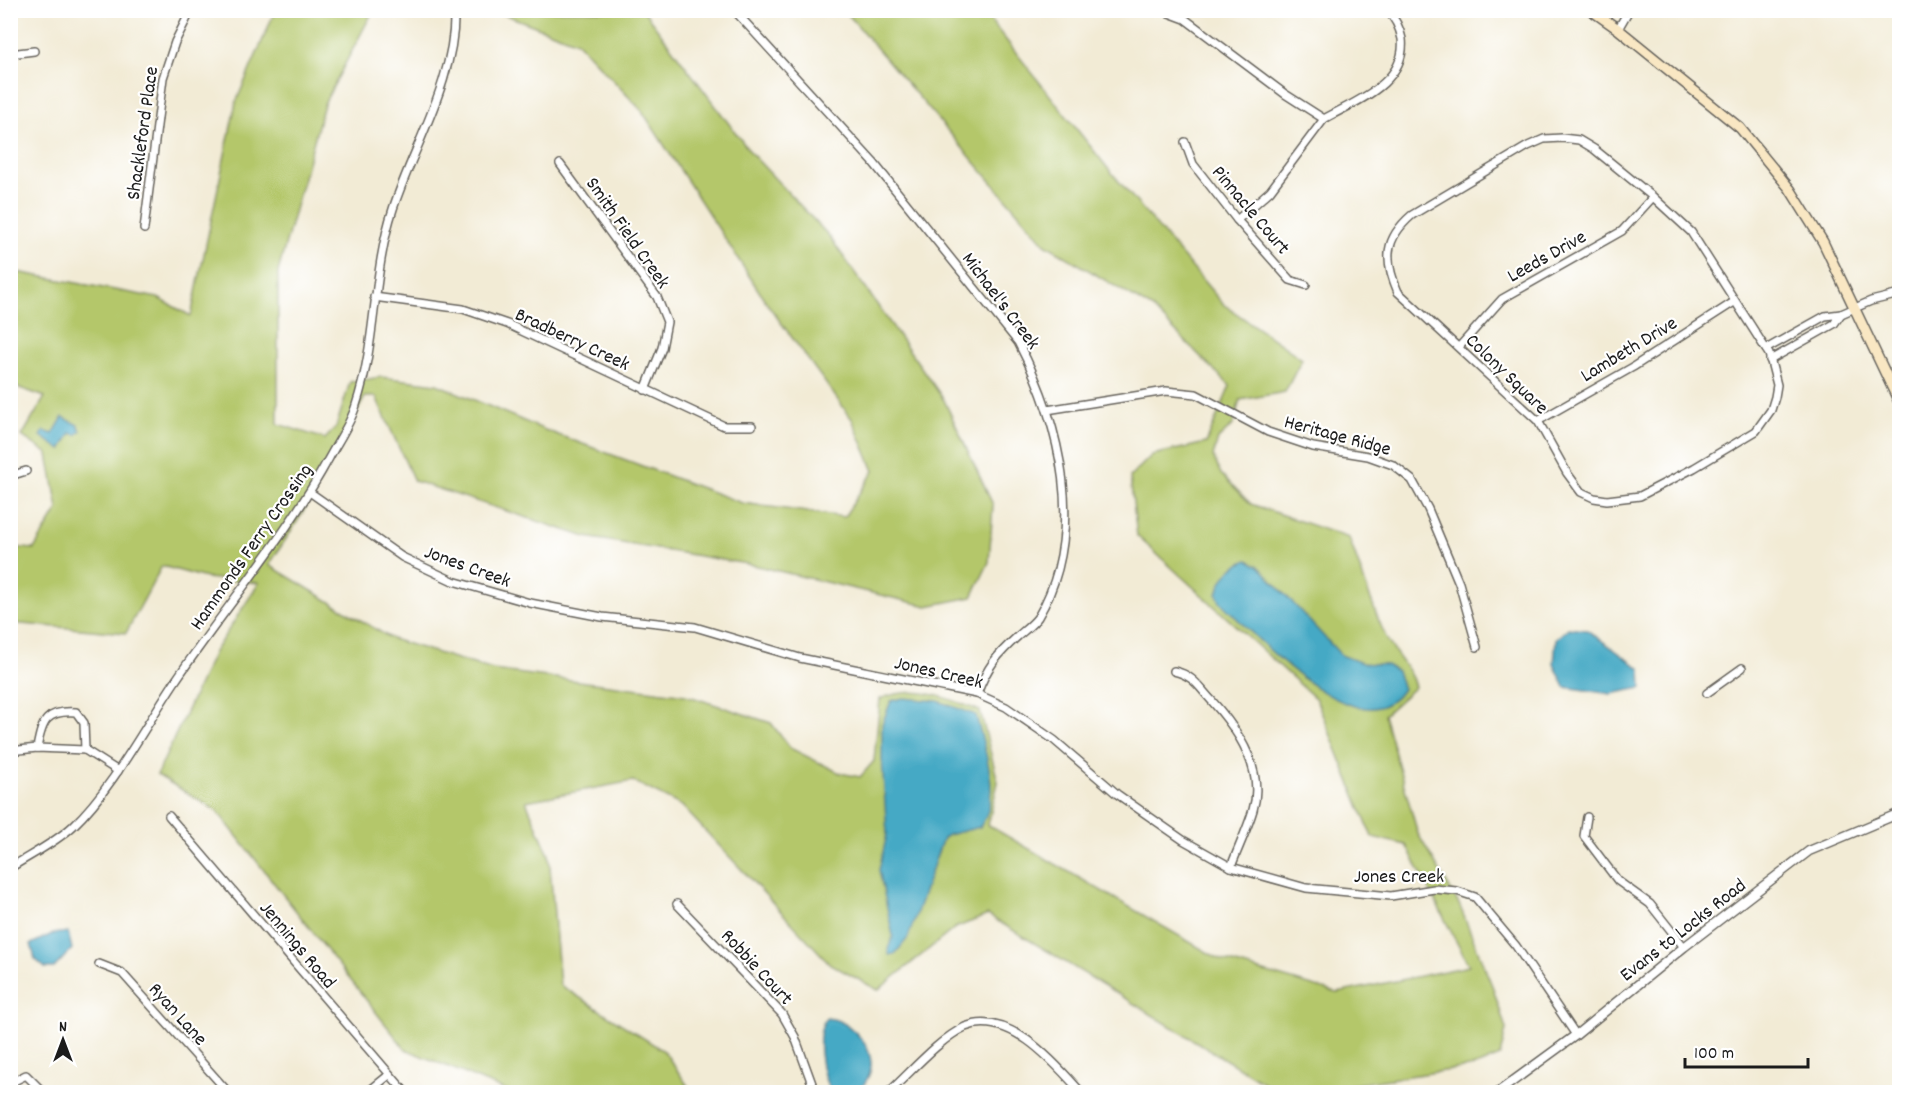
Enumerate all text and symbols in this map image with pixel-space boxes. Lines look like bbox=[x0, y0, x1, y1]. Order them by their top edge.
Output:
street label: Shackleford Place bbox=[121, 65, 167, 202]
street label: Pinnacle Court bbox=[1204, 160, 1295, 262]
street label: Smith Field Creek bbox=[578, 172, 675, 295]
street label: Leeds Drive bbox=[1503, 224, 1592, 291]
street label: Michael's Creek bbox=[954, 247, 1046, 356]
street label: Bradberry Creek bbox=[510, 302, 634, 380]
street label: Lambeth Drive bbox=[1576, 311, 1683, 390]
street label: Colony Square bbox=[1458, 328, 1554, 422]
street label: Heritage Ridge bbox=[1281, 409, 1394, 465]
street label: Hammonds Ferry Crossing bbox=[184, 459, 321, 637]
street label: Jones Creek bbox=[420, 539, 514, 596]
street label: Jones Creek bbox=[891, 650, 985, 698]
street label: Jones Creek bbox=[1354, 864, 1444, 892]
street label: Evans to Locks Road bbox=[1615, 873, 1753, 990]
street label: Jennings Road bbox=[252, 896, 342, 996]
street label: Robbie Court bbox=[713, 924, 799, 1012]
street label: Ryan Lane bbox=[141, 977, 213, 1053]
north arrow bbox=[33, 1010, 93, 1070]
text: N bbox=[59, 1016, 67, 1039]
scale bar bbox=[1685, 1031, 1808, 1069]
text: 100 m bbox=[1694, 1042, 1734, 1067]

